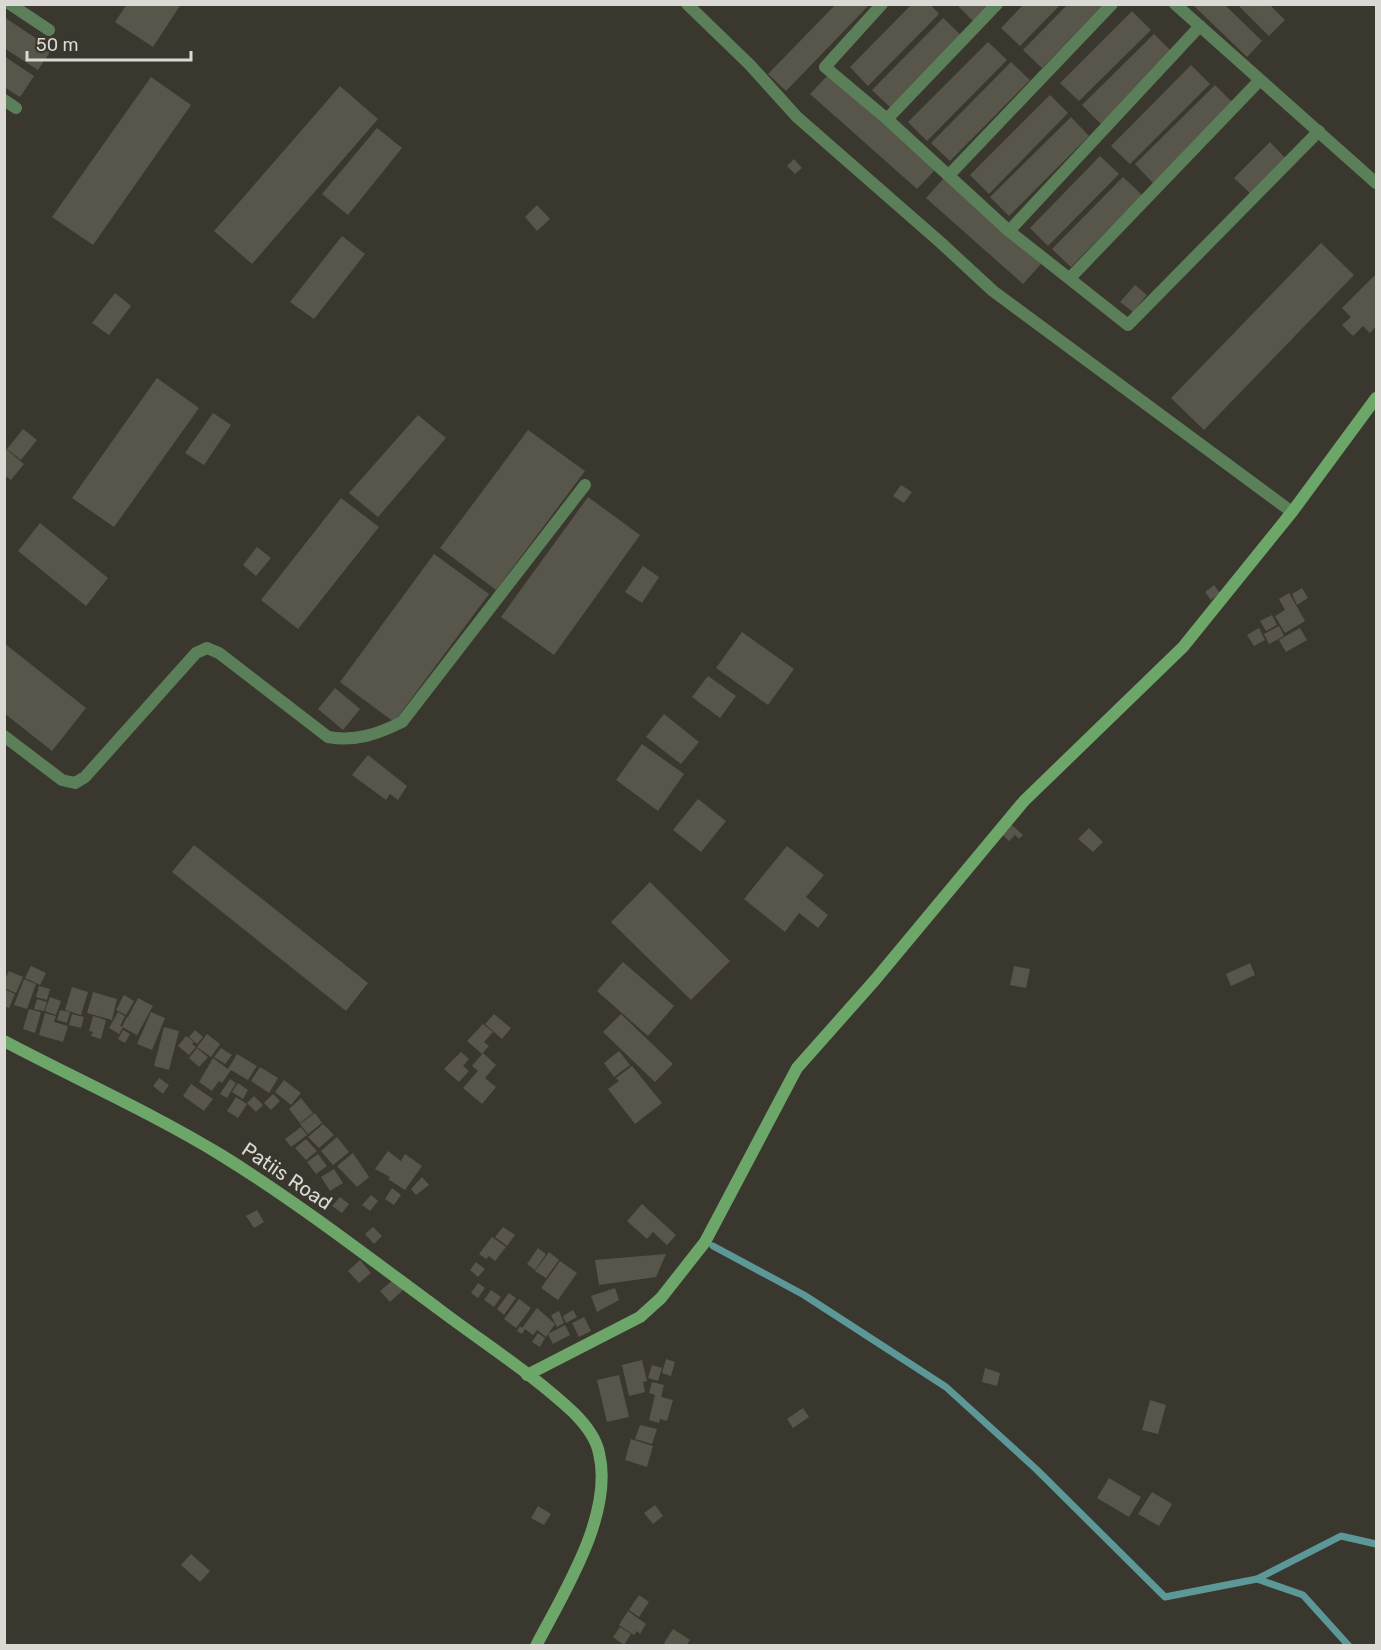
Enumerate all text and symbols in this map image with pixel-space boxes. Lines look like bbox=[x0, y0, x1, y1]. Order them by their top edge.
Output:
scale bar bbox=[27, 24, 190, 62]
text: 50 m bbox=[36, 34, 79, 56]
street label: Patiis Road bbox=[237, 1137, 337, 1215]

